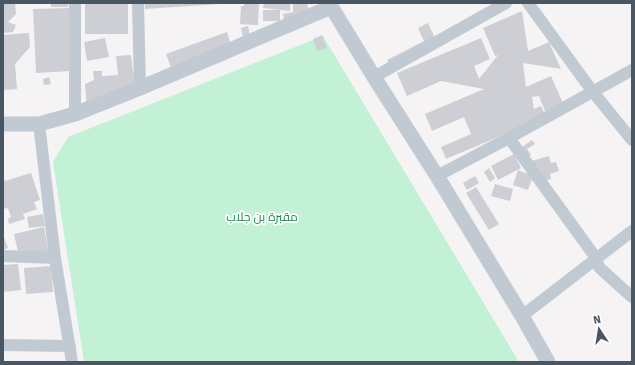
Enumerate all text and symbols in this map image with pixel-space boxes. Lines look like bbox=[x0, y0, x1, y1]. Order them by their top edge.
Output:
park label: مقبرة بن جلاب bbox=[226, 210, 298, 224]
north arrow bbox=[579, 309, 619, 349]
text: N bbox=[592, 313, 602, 327]

